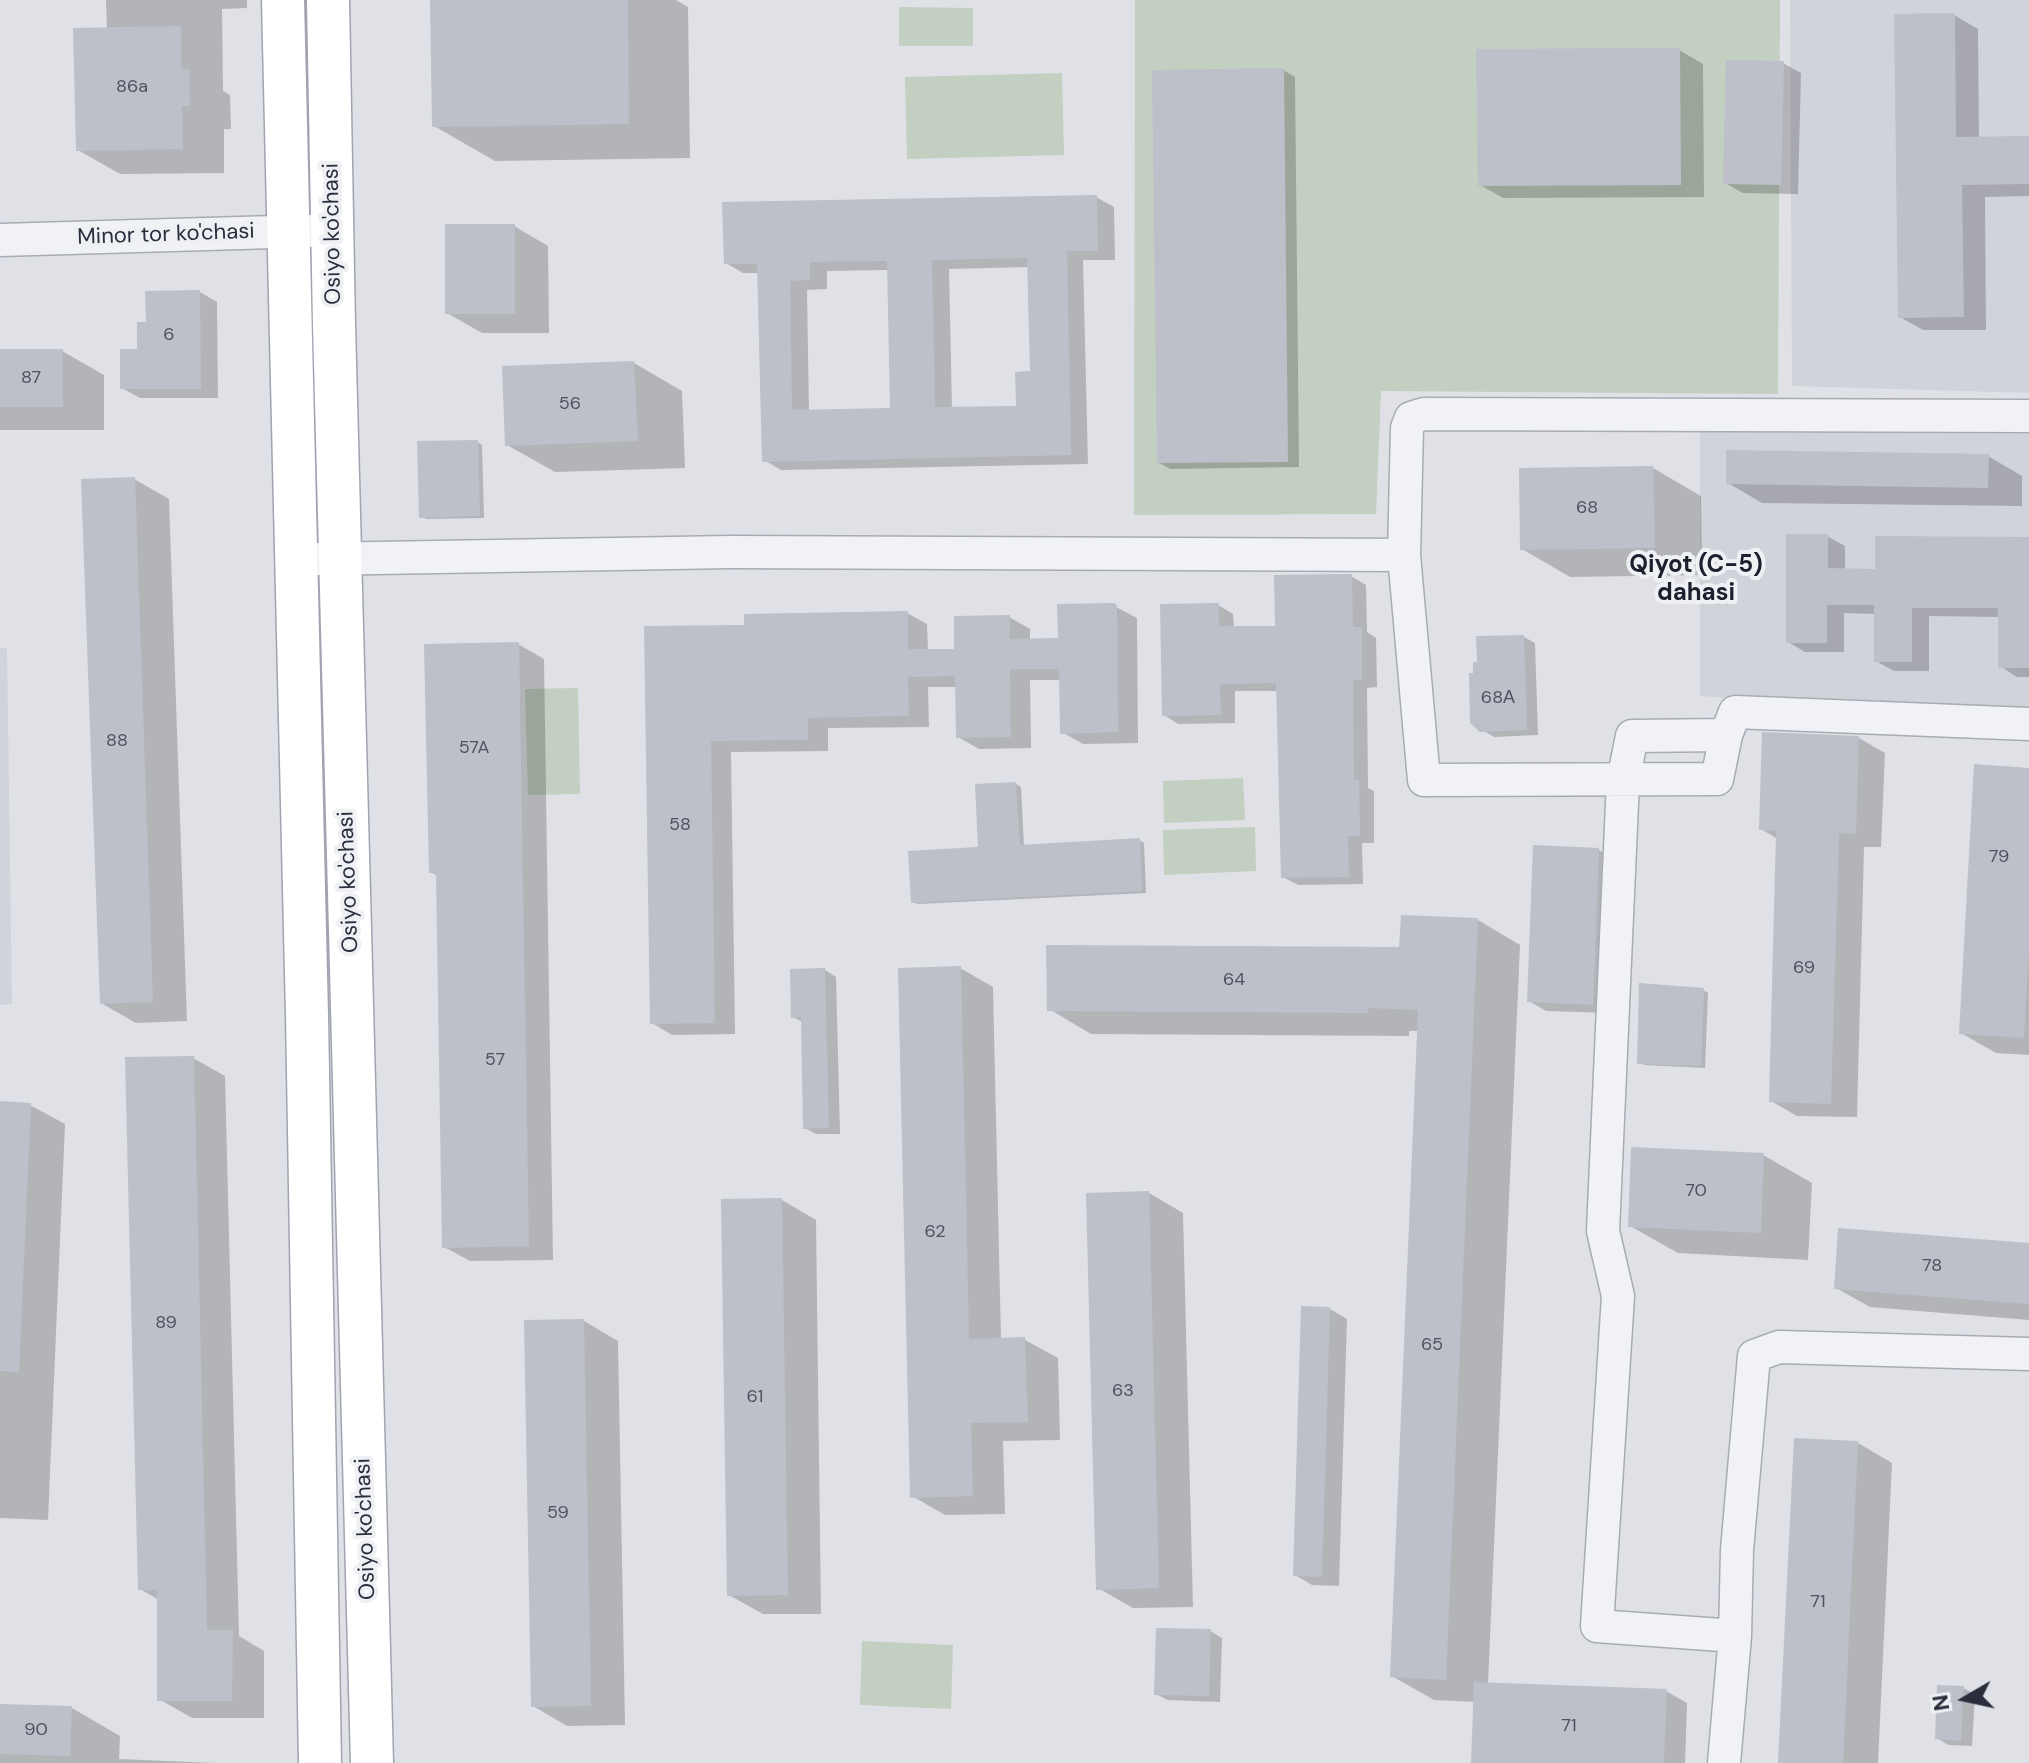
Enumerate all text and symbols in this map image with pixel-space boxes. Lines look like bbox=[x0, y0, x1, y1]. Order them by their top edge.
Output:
house number: 86a bbox=[116, 76, 148, 98]
street label: Osiyo ko'chasi bbox=[319, 163, 347, 305]
street label: Minor tor ko'chasi bbox=[77, 219, 255, 251]
house number: 6 bbox=[163, 324, 175, 346]
house number: 87 bbox=[21, 367, 41, 389]
house number: 56 bbox=[559, 393, 581, 415]
house number: 68 bbox=[1576, 497, 1598, 519]
district label: Qiyot (C-5) dahasi bbox=[1629, 552, 1763, 608]
house number: 68А bbox=[1481, 687, 1515, 709]
house number: 88 bbox=[106, 730, 128, 752]
house number: 57A bbox=[459, 737, 489, 759]
street label: Osiyo ko'chasi bbox=[333, 811, 365, 953]
house number: 58 bbox=[669, 814, 691, 836]
house number: 79 bbox=[1989, 846, 2009, 868]
house number: 69 bbox=[1793, 957, 1815, 979]
house number: 64 bbox=[1223, 969, 1245, 991]
house number: 57 bbox=[485, 1049, 505, 1071]
house number: 70 bbox=[1685, 1180, 1707, 1202]
house number: 62 bbox=[924, 1221, 946, 1243]
house number: 78 bbox=[1922, 1255, 1942, 1277]
house number: 89 bbox=[155, 1312, 177, 1334]
house number: 65 bbox=[1421, 1334, 1443, 1356]
house number: 63 bbox=[1112, 1380, 1134, 1402]
house number: 61 bbox=[747, 1386, 763, 1408]
street label: Osiyo ko'chasi bbox=[350, 1458, 382, 1600]
house number: 59 bbox=[547, 1502, 569, 1524]
house number: 71 bbox=[1810, 1591, 1826, 1613]
north arrow bbox=[1925, 1659, 2005, 1739]
text: N bbox=[1925, 1693, 1956, 1713]
house number: 71 bbox=[1561, 1715, 1577, 1737]
house number: 90 bbox=[24, 1719, 48, 1741]

